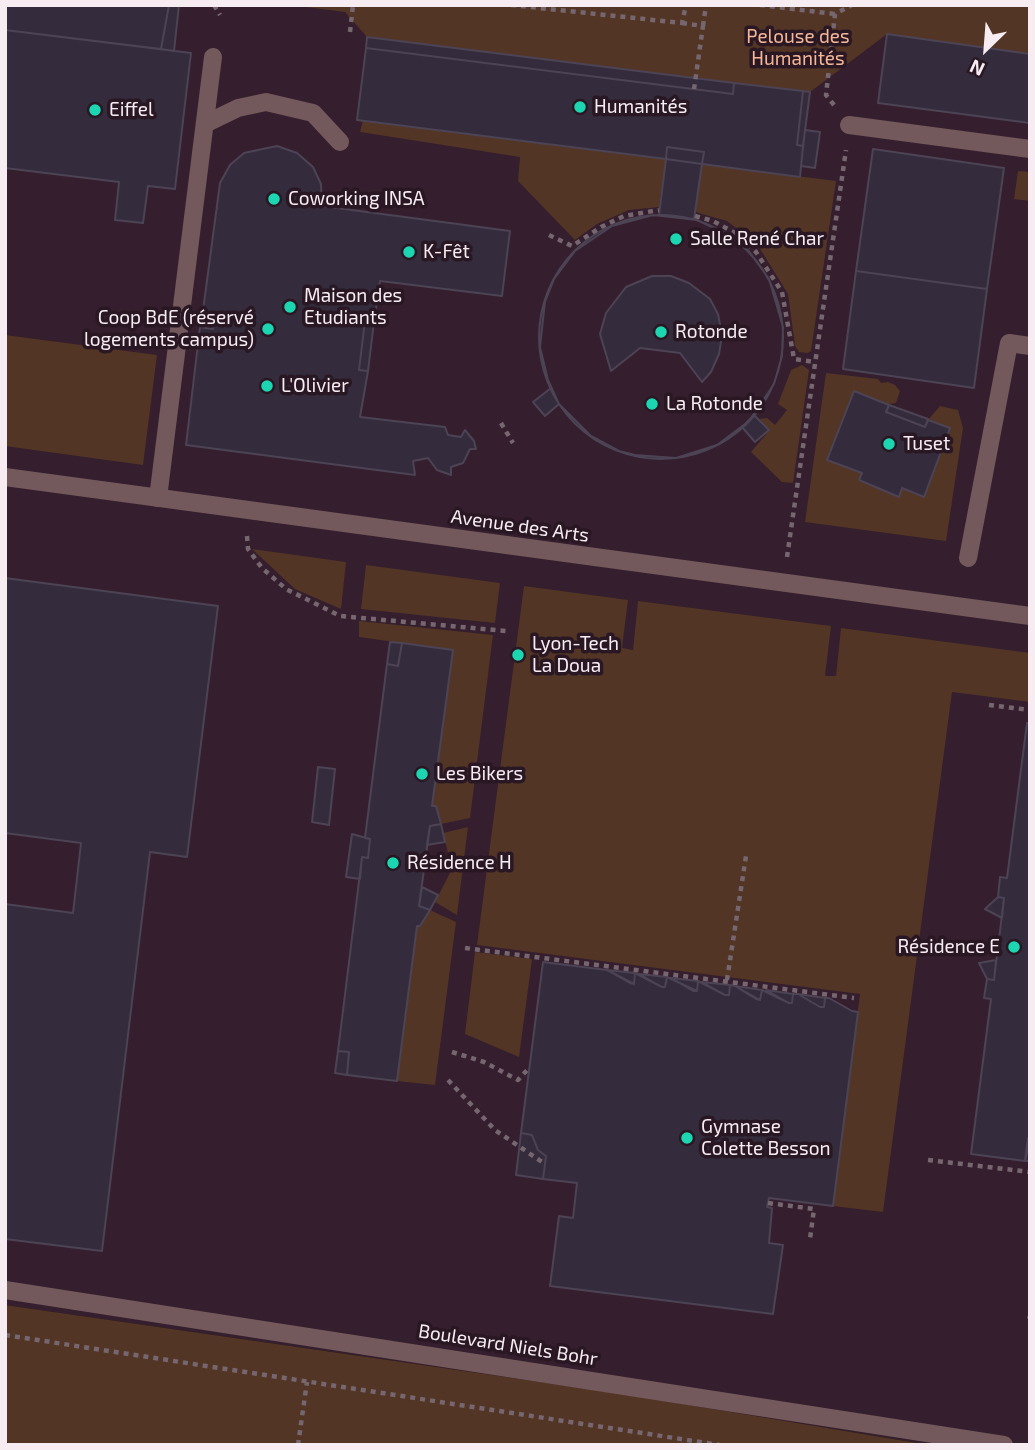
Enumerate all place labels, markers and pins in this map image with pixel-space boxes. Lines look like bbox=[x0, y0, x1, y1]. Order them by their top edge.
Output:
place label: Humanités bbox=[594, 96, 687, 118]
place label: Eiffel bbox=[109, 99, 154, 121]
marker: Humanités bbox=[572, 99, 588, 115]
marker: Eiffel bbox=[87, 102, 103, 118]
place label: Coworking INSA bbox=[288, 188, 425, 210]
marker: Coworking INSA bbox=[266, 191, 282, 207]
place label: Salle René Char bbox=[690, 228, 824, 250]
marker: Salle René Char bbox=[668, 231, 684, 247]
place label: K-Fêt bbox=[423, 241, 470, 263]
marker: K-Fêt bbox=[401, 244, 417, 260]
place label: Maison des Etudiants bbox=[304, 285, 402, 329]
marker: Maison des Etudiants bbox=[282, 299, 298, 315]
place label: Coop BdE (réservé logements campus) bbox=[84, 307, 254, 351]
marker: Coop BdE (réservé logements campus) bbox=[260, 321, 276, 337]
place label: Rotonde bbox=[675, 321, 748, 343]
marker: Rotonde bbox=[653, 324, 669, 340]
place label: L'Olivier bbox=[281, 375, 349, 397]
marker: L'Olivier bbox=[259, 378, 275, 394]
place label: La Rotonde bbox=[666, 393, 763, 415]
marker: La Rotonde bbox=[644, 396, 660, 412]
place label: Tuset bbox=[903, 433, 950, 455]
marker: Tuset bbox=[881, 436, 897, 452]
place label: Lyon-Tech La Doua bbox=[532, 633, 619, 677]
marker: Lyon-Tech La Doua bbox=[510, 647, 526, 663]
place label: Les Bikers bbox=[436, 763, 523, 785]
marker: Les Bikers bbox=[414, 766, 430, 782]
place label: Résidence H bbox=[407, 852, 512, 874]
marker: Résidence H bbox=[385, 855, 401, 871]
place label: Résidence E bbox=[897, 936, 1000, 958]
marker: Résidence E bbox=[1006, 939, 1022, 955]
place label: Gymnase Colette Besson bbox=[701, 1116, 831, 1160]
marker: Gymnase Colette Besson bbox=[679, 1130, 695, 1146]

